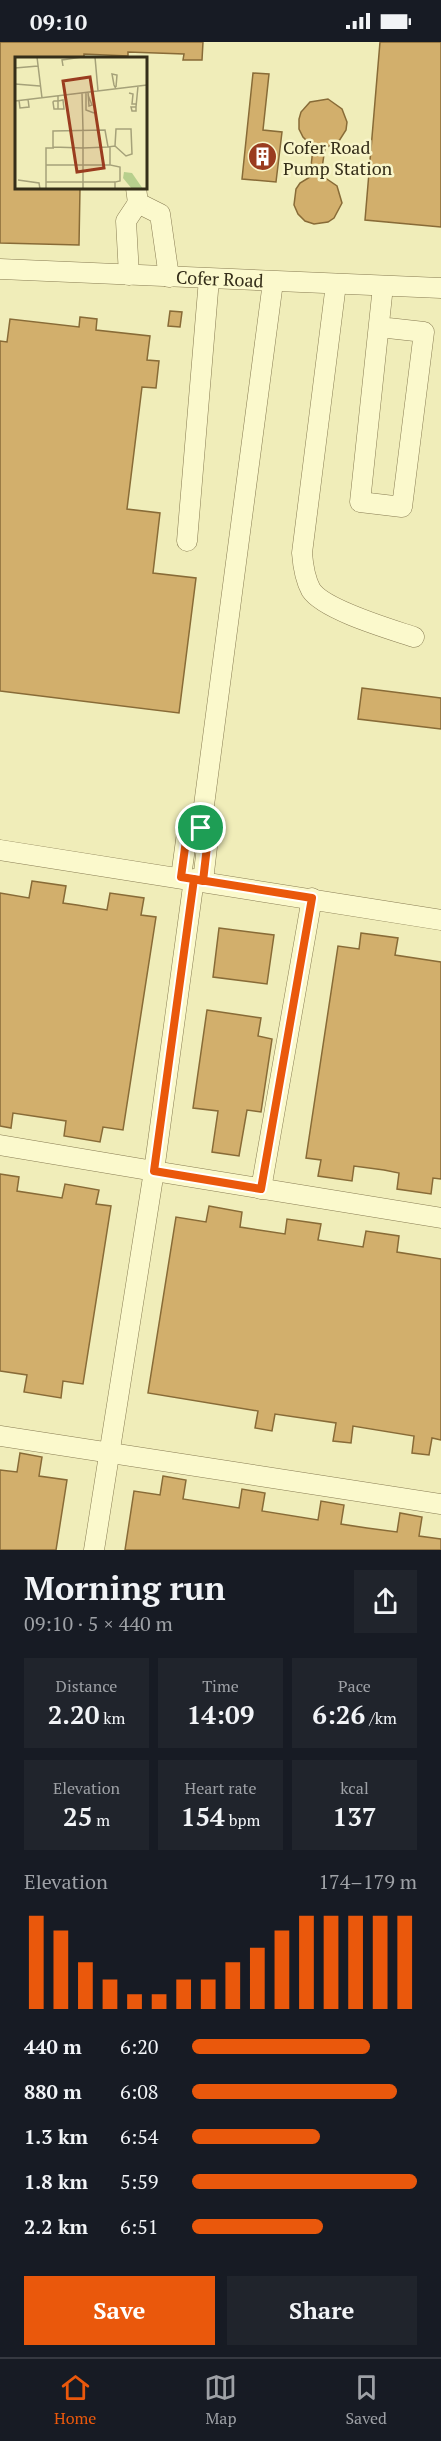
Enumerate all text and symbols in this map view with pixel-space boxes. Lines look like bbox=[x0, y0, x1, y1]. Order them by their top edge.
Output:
text: 09:10 bbox=[30, 7, 87, 36]
inset map bbox=[15, 57, 147, 189]
place label: Cofer Road Pump Station bbox=[283, 135, 393, 180]
building icon: Cofer Road Pump Station bbox=[246, 141, 278, 173]
street label: Cofer Road bbox=[176, 265, 264, 292]
pin bbox=[175, 802, 226, 853]
icon: arrive bbox=[184, 811, 217, 844]
text: Morning run bbox=[24, 1566, 226, 1609]
button: share bbox=[354, 1570, 417, 1633]
text: 09:10 · 5 × 440 m bbox=[24, 1610, 173, 1637]
text: Distance bbox=[56, 1675, 117, 1697]
text: Time bbox=[202, 1675, 239, 1697]
text: Pace bbox=[338, 1675, 371, 1697]
text: 2.20 bbox=[48, 1697, 99, 1731]
text: 14:09 bbox=[187, 1697, 254, 1731]
text: 6:26 bbox=[312, 1697, 365, 1731]
text: km bbox=[99, 1707, 125, 1729]
text: /km bbox=[365, 1707, 397, 1729]
text: Elevation bbox=[53, 1777, 120, 1799]
text: Heart rate bbox=[185, 1777, 256, 1799]
text: kcal bbox=[340, 1777, 369, 1799]
text: 25 bbox=[63, 1799, 92, 1833]
text: 154 bbox=[181, 1799, 225, 1833]
text: 137 bbox=[332, 1799, 377, 1833]
text: m bbox=[92, 1809, 110, 1831]
text: bpm bbox=[225, 1809, 260, 1831]
text: Elevation bbox=[24, 1868, 108, 1895]
text: 174–179 m bbox=[318, 1868, 417, 1895]
text: 440 m bbox=[24, 2033, 82, 2060]
text: 6:20 bbox=[120, 2033, 159, 2060]
text: 880 m bbox=[24, 2078, 82, 2105]
text: 6:08 bbox=[120, 2078, 159, 2105]
text: 1.3 km bbox=[24, 2123, 88, 2150]
text: 6:54 bbox=[120, 2123, 159, 2150]
text: 1.8 km bbox=[24, 2168, 88, 2195]
text: 5:59 bbox=[120, 2168, 159, 2195]
text: 2.2 km bbox=[24, 2213, 88, 2240]
text: 6:51 bbox=[120, 2213, 159, 2240]
button: Save bbox=[24, 2276, 215, 2345]
button: Share bbox=[227, 2276, 417, 2345]
tab: Home bbox=[54, 2371, 96, 2429]
tab: Map bbox=[204, 2371, 237, 2429]
tab: Saved bbox=[346, 2371, 387, 2429]

